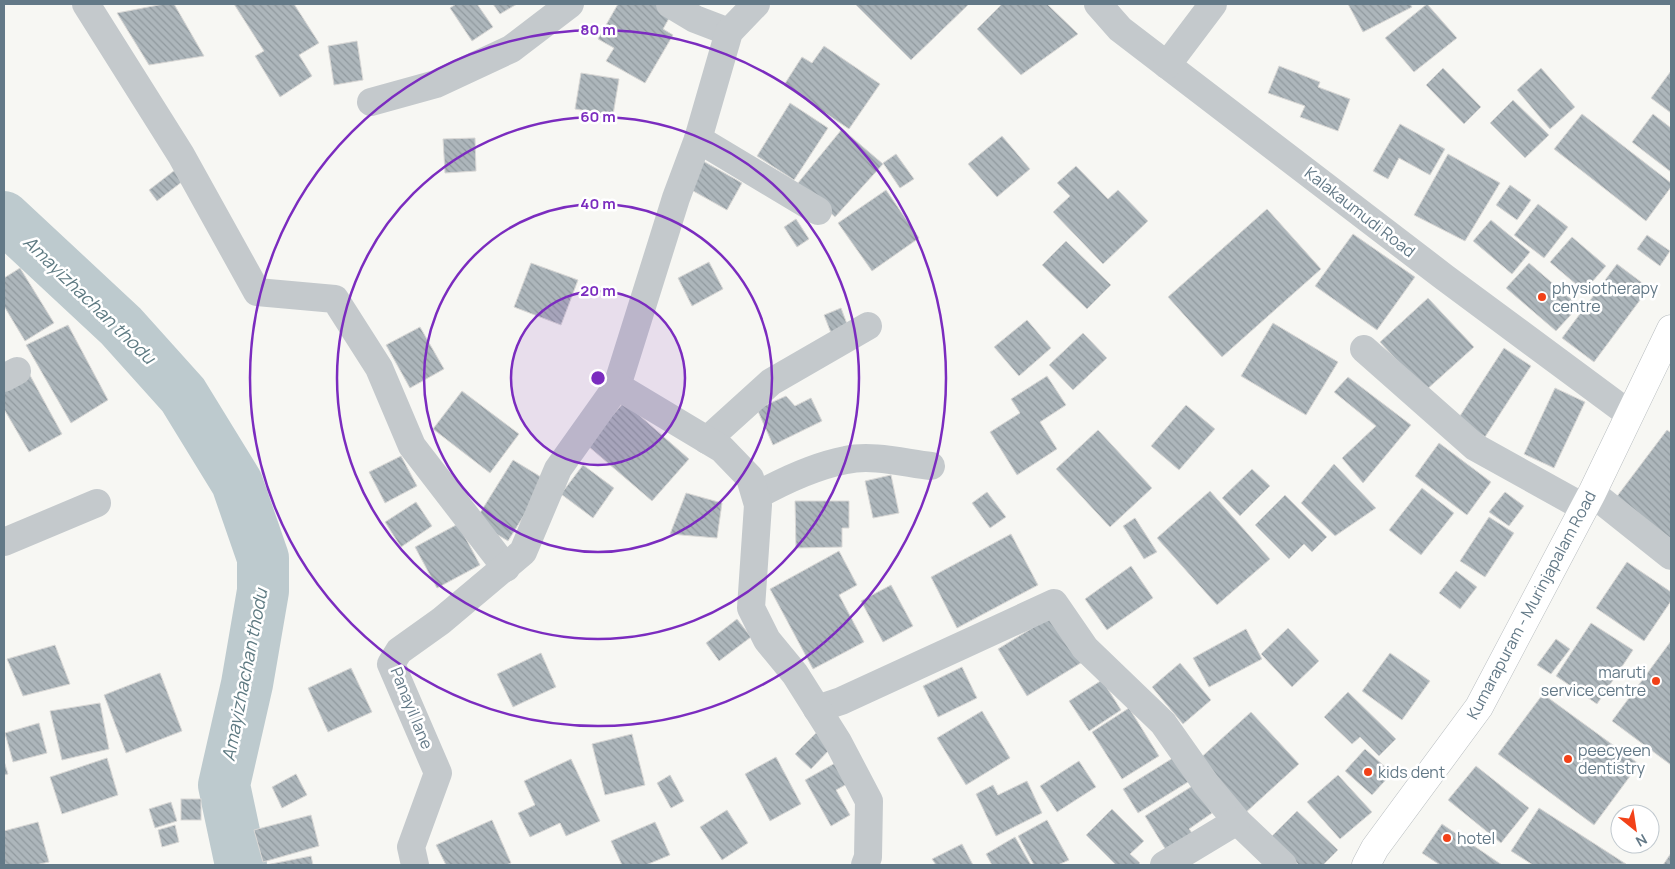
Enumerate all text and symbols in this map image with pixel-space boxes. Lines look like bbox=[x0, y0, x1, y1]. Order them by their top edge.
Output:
text: 80 m bbox=[580, 19, 616, 40]
text: 60 m bbox=[580, 106, 616, 127]
street label: Kalakaumudi Road bbox=[1300, 162, 1420, 262]
text: 40 m bbox=[580, 193, 616, 214]
water label: Amayizhachan thodu bbox=[18, 230, 162, 370]
place label: physiotherapy centre bbox=[1552, 277, 1659, 317]
text: 20 m bbox=[580, 280, 616, 301]
marker: physiotherapy centre bbox=[1536, 291, 1548, 303]
centre of rings bbox=[589, 369, 607, 387]
street label: Kumarapuram - Murinjapalam Road bbox=[1461, 487, 1601, 723]
water label: Amayizhachan thodu bbox=[216, 585, 273, 763]
place label: maruti service centre bbox=[1541, 661, 1646, 701]
street label: Panayil lane bbox=[386, 664, 438, 752]
marker: maruti service centre bbox=[1650, 675, 1662, 687]
place label: peecyeen dentistry bbox=[1578, 739, 1651, 779]
marker: peecyeen dentistry bbox=[1562, 753, 1574, 765]
place label: kids dent bbox=[1378, 761, 1445, 783]
marker: kids dent bbox=[1362, 766, 1374, 778]
north arrow bbox=[1610, 804, 1660, 854]
place label: hotel bbox=[1457, 827, 1495, 849]
text: N bbox=[1633, 830, 1651, 851]
marker: hotel bbox=[1441, 832, 1453, 844]

